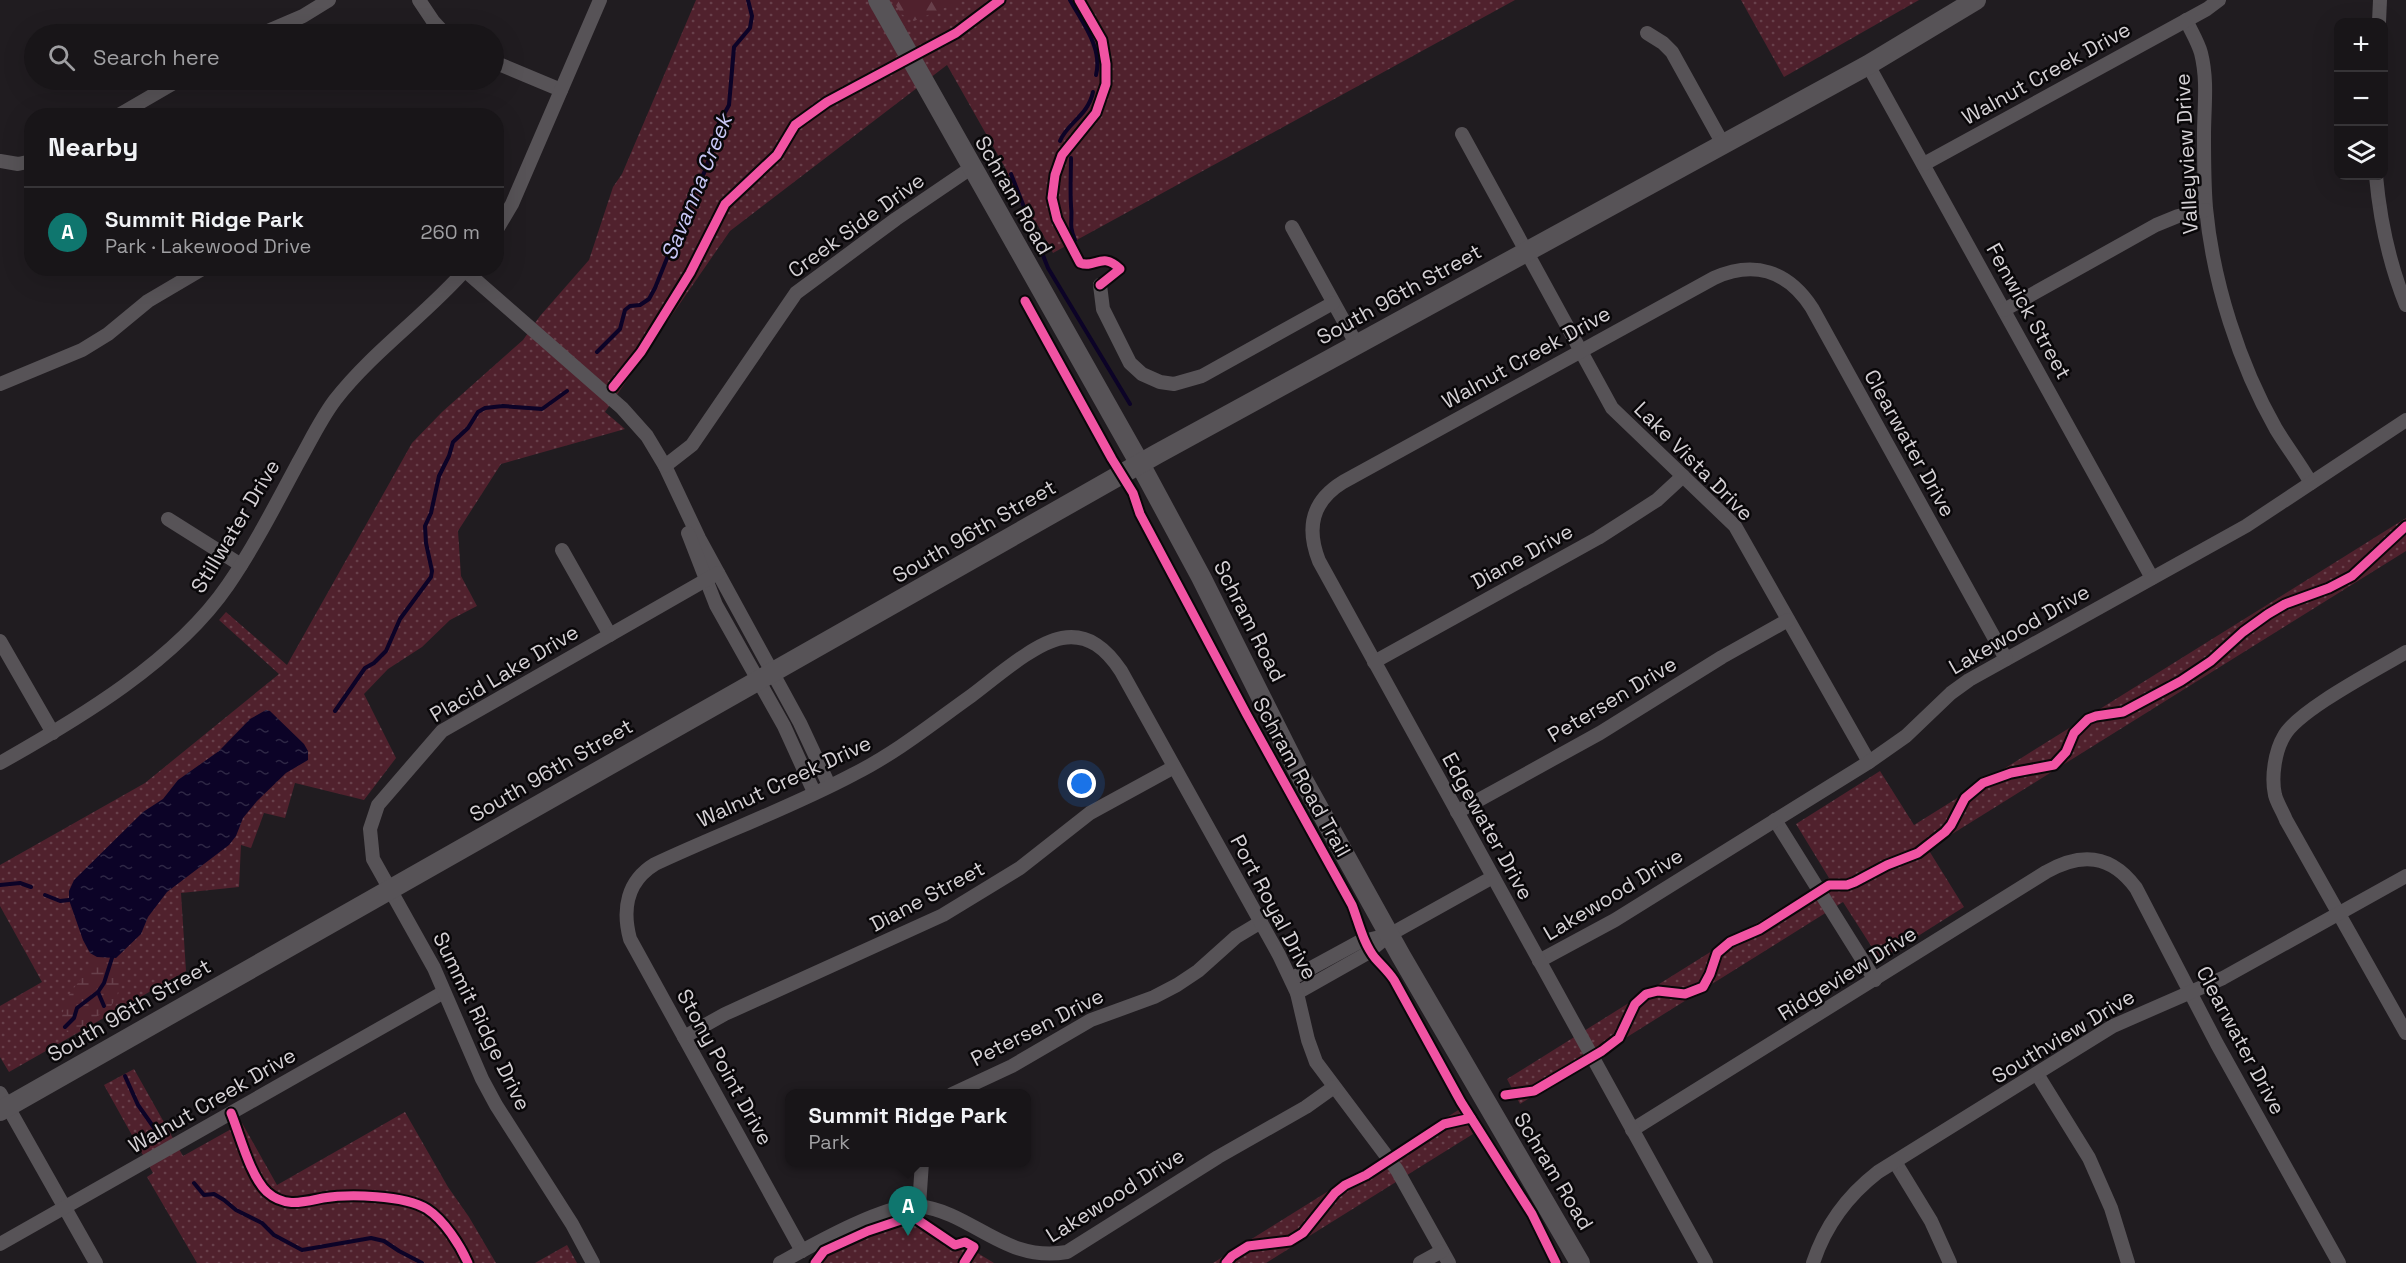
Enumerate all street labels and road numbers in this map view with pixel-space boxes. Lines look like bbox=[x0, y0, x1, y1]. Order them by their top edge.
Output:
street label: Walnut Creek Drive bbox=[1957, 15, 2135, 131]
street label: Valleyview Drive bbox=[2168, 73, 2204, 235]
street label: Schram Road bbox=[969, 131, 1059, 259]
street label: Creek Side Drive bbox=[782, 166, 930, 284]
street label: South 96th Street bbox=[1312, 237, 1486, 351]
street label: Fenwick Street bbox=[1980, 238, 2078, 384]
street label: Walnut Creek Drive bbox=[1437, 299, 1615, 415]
street label: Clearwater Drive bbox=[1858, 365, 1962, 521]
street label: Lake Vista Drive bbox=[1629, 396, 1759, 526]
street label: Stillwater Drive bbox=[184, 454, 286, 598]
street label: South 96th Street bbox=[887, 473, 1061, 589]
street label: Diane Drive bbox=[1466, 517, 1578, 595]
street label: Schram Road bbox=[1208, 556, 1292, 686]
street label: Lakewood Drive bbox=[1944, 578, 2094, 680]
street label: Placid Lake Drive bbox=[425, 618, 583, 728]
street label: Petersen Drive bbox=[1543, 650, 1681, 748]
street label: Schram Road Trail bbox=[1247, 692, 1357, 862]
street label: South 96th Street bbox=[464, 712, 638, 828]
street label: Walnut Creek Drive bbox=[693, 729, 875, 833]
street label: Edgewater Drive bbox=[1436, 748, 1540, 904]
street label: Port Royal Drive bbox=[1224, 830, 1324, 984]
street label: Lakewood Drive bbox=[1538, 842, 1688, 946]
street label: Diane Street bbox=[865, 854, 989, 938]
street label: Ridgeview Drive bbox=[1773, 920, 1921, 1026]
street label: Summit Ridge Drive bbox=[427, 927, 537, 1115]
street label: South 96th Street bbox=[42, 952, 216, 1068]
street label: Clearwater Drive bbox=[2190, 961, 2292, 1119]
street label: Petersen Drive bbox=[966, 982, 1108, 1072]
street label: Southview Drive bbox=[1987, 983, 2139, 1089]
street label: Stony Point Drive bbox=[671, 984, 779, 1150]
street label: Walnut Creek Drive bbox=[123, 1041, 301, 1159]
street label: Schram Road bbox=[1508, 1107, 1600, 1235]
street label: Lakewood Drive bbox=[1041, 1142, 1189, 1248]

